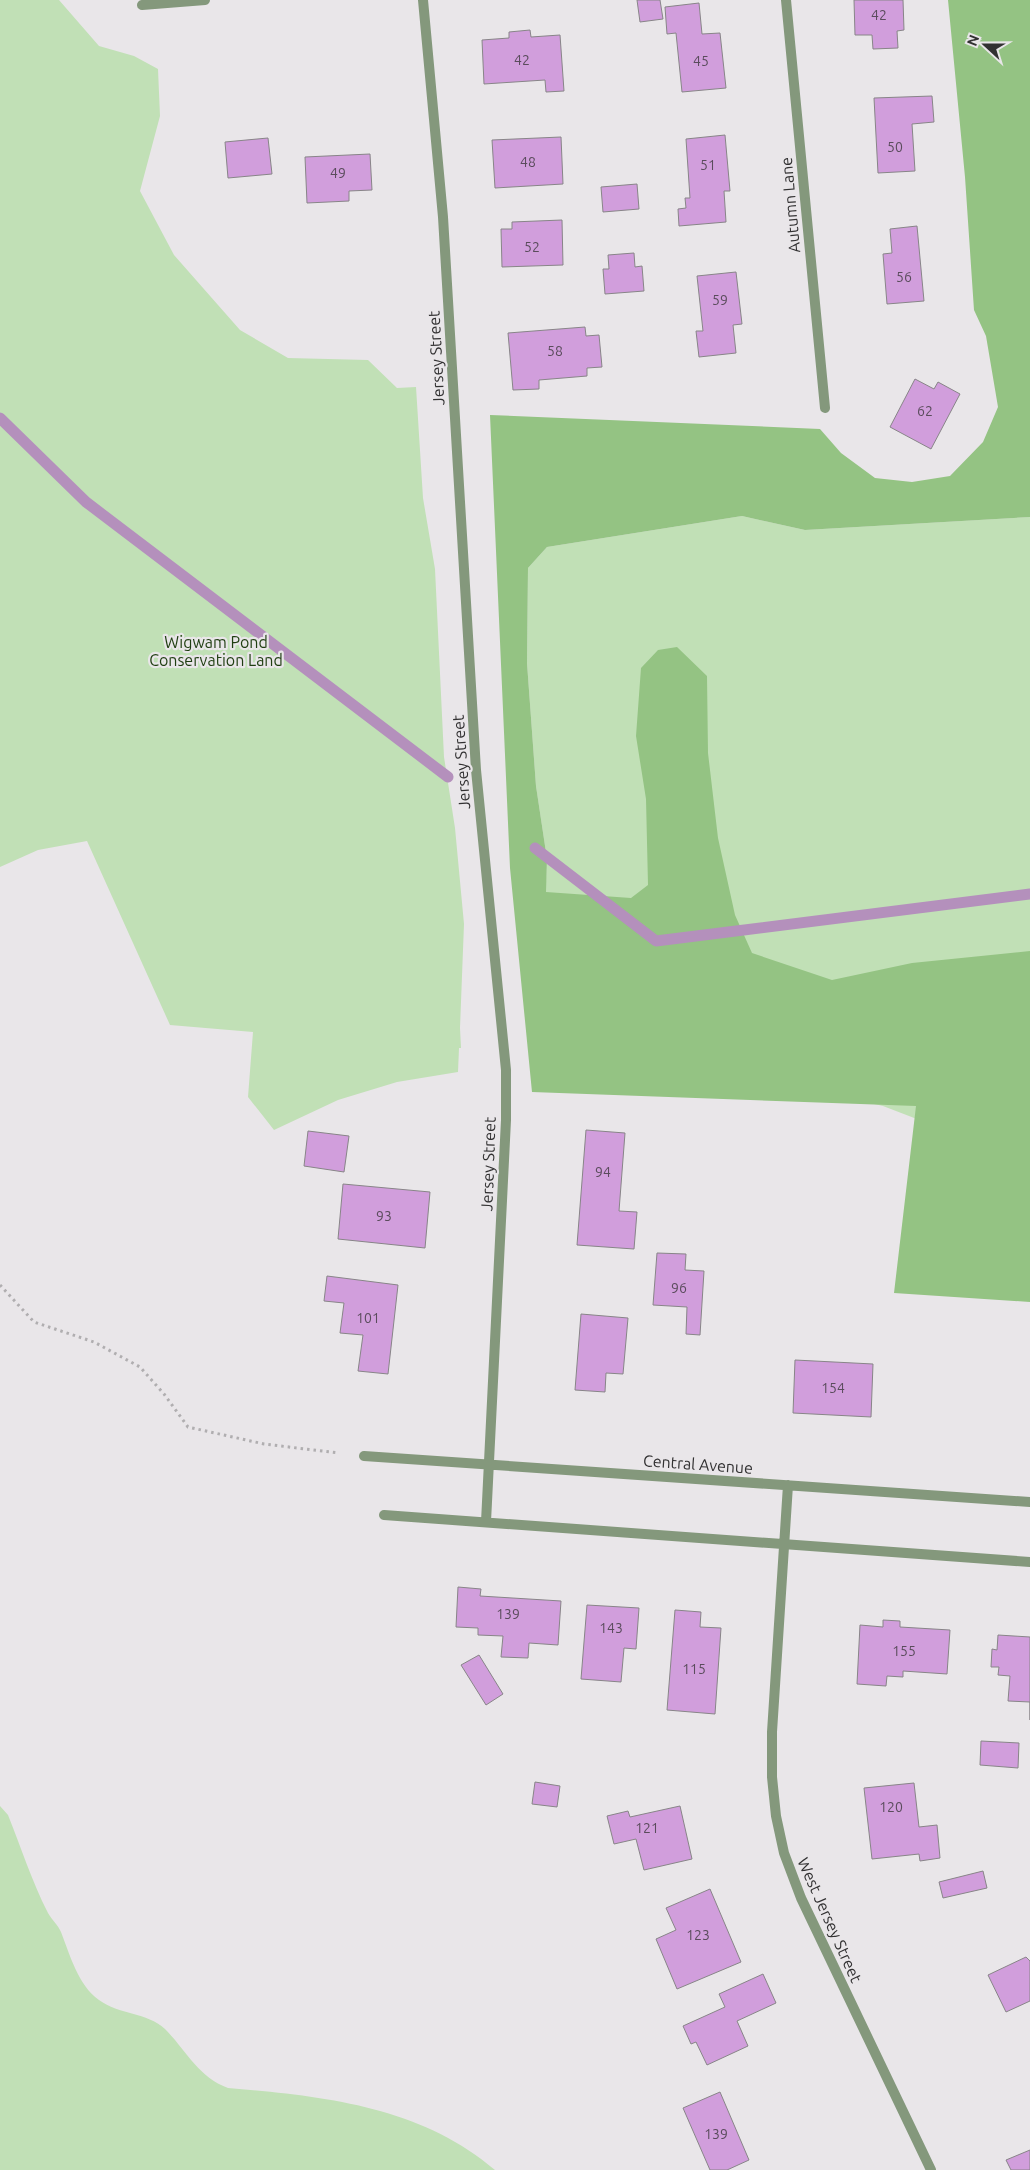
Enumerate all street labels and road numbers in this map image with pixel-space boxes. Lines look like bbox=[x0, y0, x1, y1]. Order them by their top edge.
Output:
street label: Autumn Lane bbox=[777, 156, 803, 254]
street label: Jersey Street bbox=[424, 310, 447, 406]
street label: Jersey Street bbox=[449, 713, 473, 810]
street label: Jersey Street bbox=[477, 1116, 499, 1212]
street label: Central Avenue bbox=[642, 1451, 754, 1477]
street label: West Jersey Street bbox=[794, 1855, 866, 1986]

